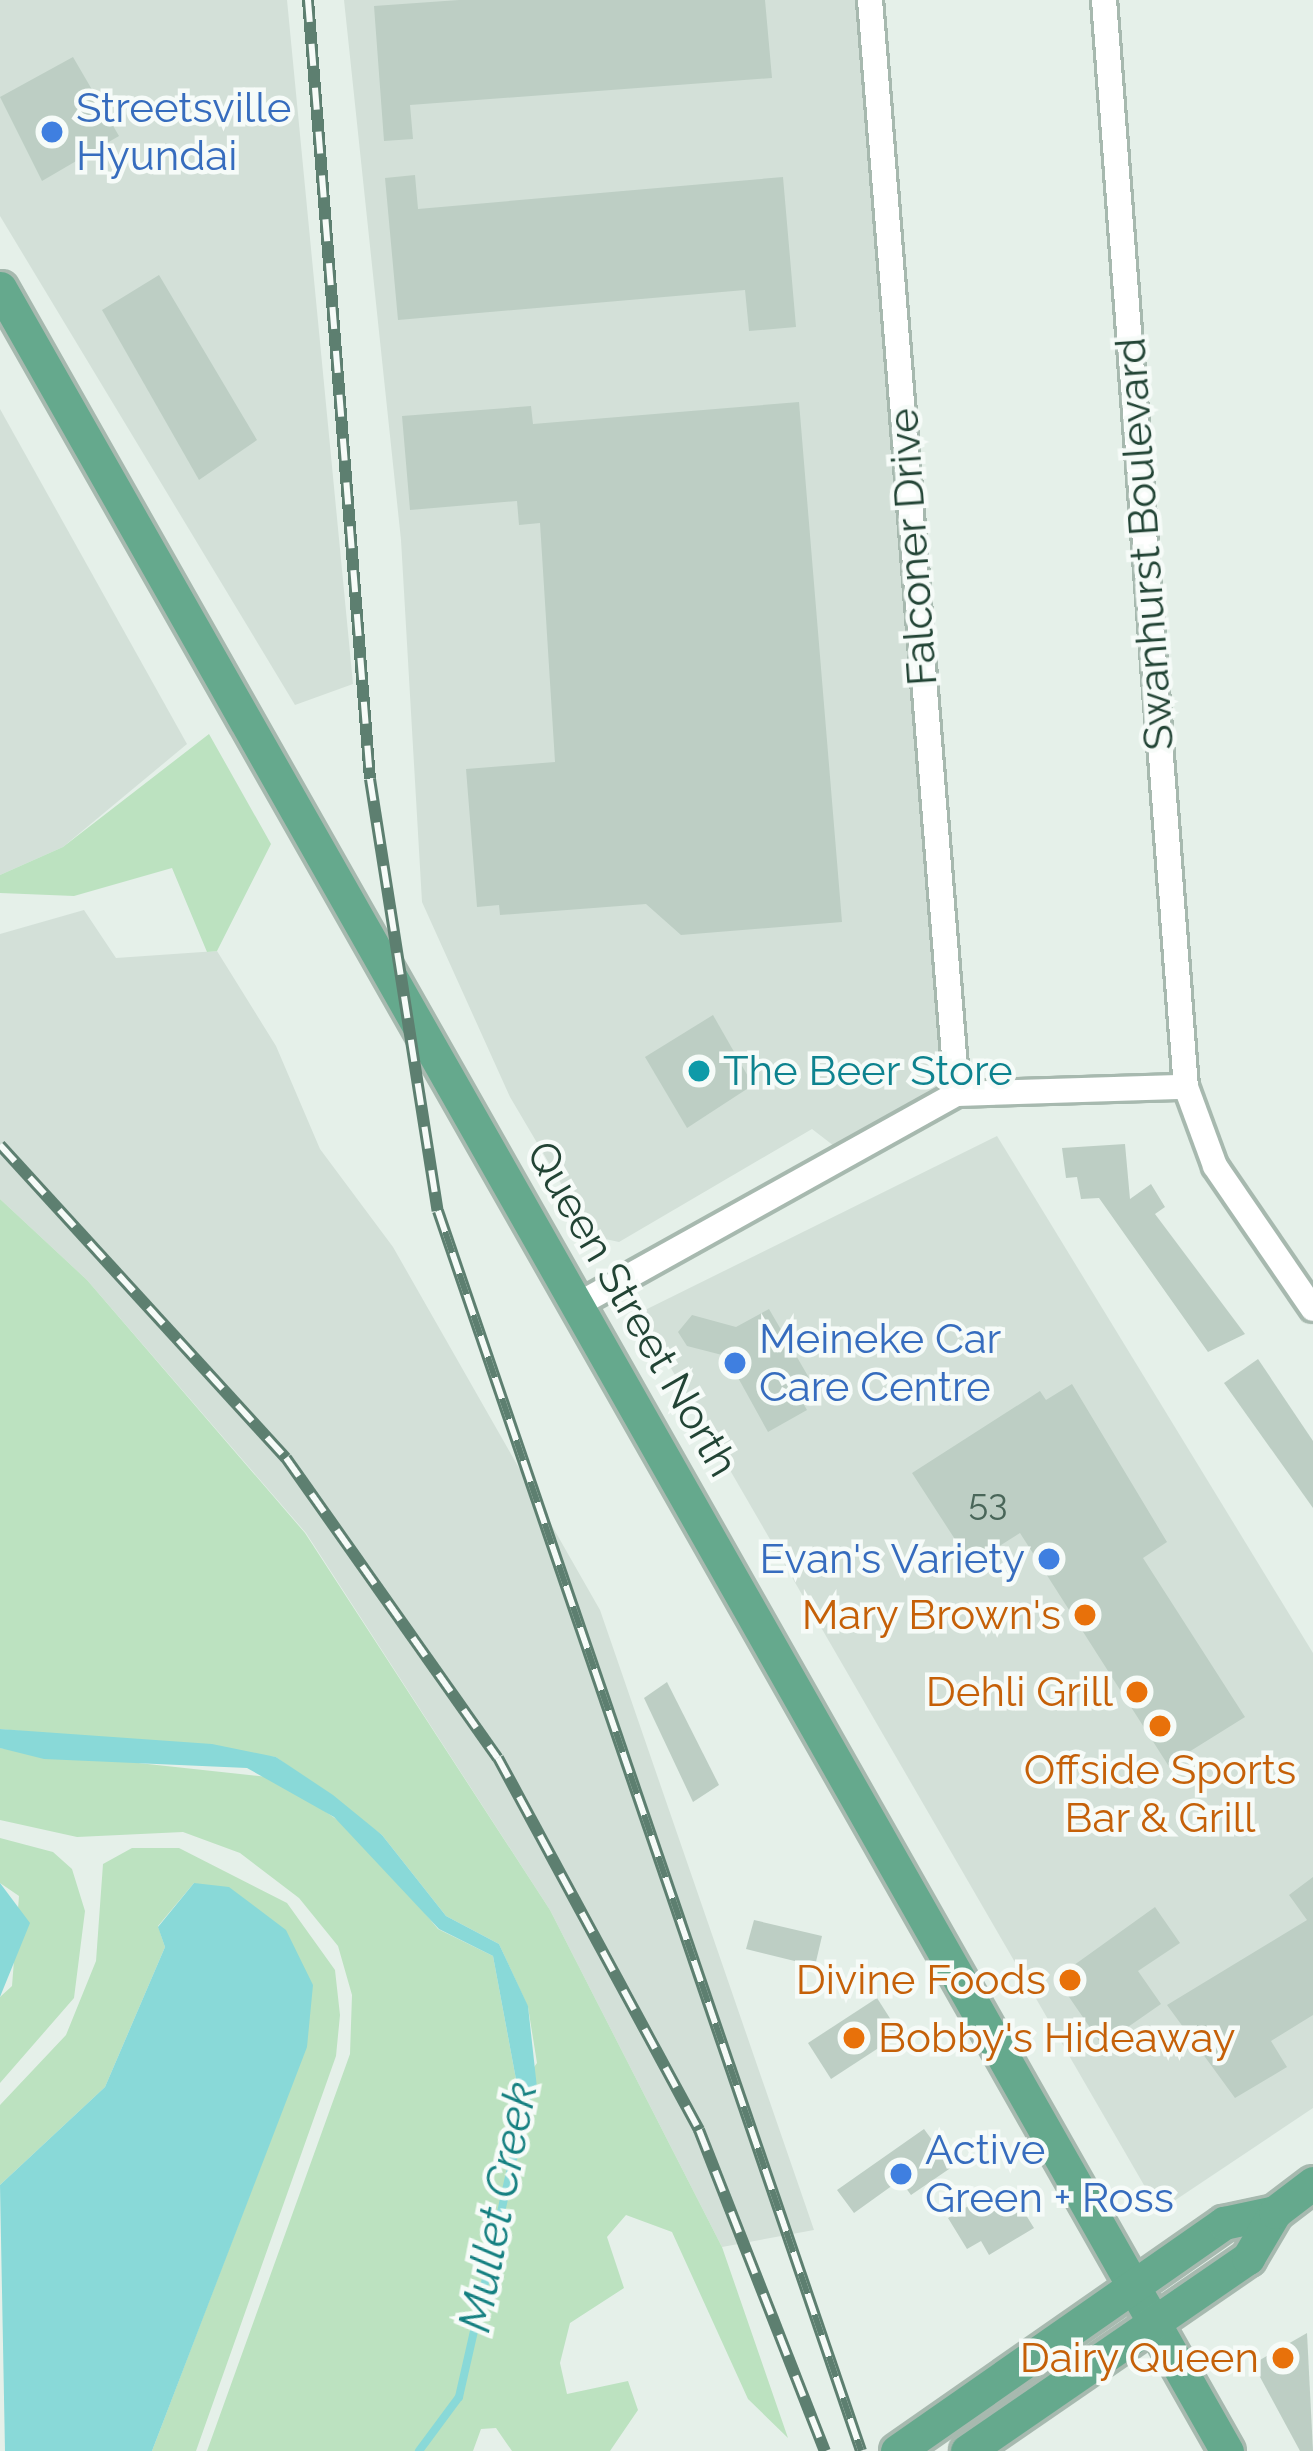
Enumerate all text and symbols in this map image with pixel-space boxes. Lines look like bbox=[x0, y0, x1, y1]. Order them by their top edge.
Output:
place label: Streetsville Hyundai bbox=[76, 83, 291, 182]
marker: Streetsville Hyundai bbox=[39, 119, 65, 145]
street label: Swanhurst Boulevard bbox=[1105, 336, 1185, 752]
street label: Falconer Drive bbox=[878, 406, 948, 688]
place label: The Beer Store bbox=[723, 1046, 1014, 1096]
marker: The Beer Store bbox=[686, 1058, 712, 1084]
street label: Queen Street North bbox=[516, 1133, 748, 1485]
place label: Meineke Car Care Centre bbox=[759, 1314, 1001, 1412]
marker: Meineke Car Care Centre bbox=[722, 1350, 748, 1376]
house number: 53 bbox=[969, 1481, 1007, 1525]
place label: Evan's Variety bbox=[758, 1534, 1025, 1584]
marker: Evan's Variety bbox=[1036, 1546, 1062, 1572]
place label: Mary Brown's bbox=[801, 1590, 1061, 1640]
marker: Mary Brown's bbox=[1072, 1602, 1098, 1628]
place label: Dehli Grill bbox=[926, 1667, 1113, 1717]
marker: Dehli Grill bbox=[1124, 1679, 1150, 1705]
marker: Offside Sports Bar & Grill bbox=[1147, 1713, 1173, 1739]
place label: Offside Sports Bar & Grill bbox=[1024, 1745, 1296, 1844]
place label: Divine Foods bbox=[796, 1955, 1046, 2005]
marker: Divine Foods bbox=[1057, 1967, 1083, 1993]
place label: Bobby's Hideaway bbox=[878, 2013, 1235, 2063]
marker: Bobby's Hideaway bbox=[841, 2025, 867, 2051]
water label: Mullet Creek bbox=[447, 2078, 549, 2336]
place label: Active Green + Ross bbox=[925, 2125, 1174, 2224]
marker: Active Green + Ross bbox=[888, 2161, 914, 2187]
place label: Dairy Queen bbox=[1019, 2333, 1259, 2383]
marker: Dairy Queen bbox=[1270, 2345, 1296, 2371]

